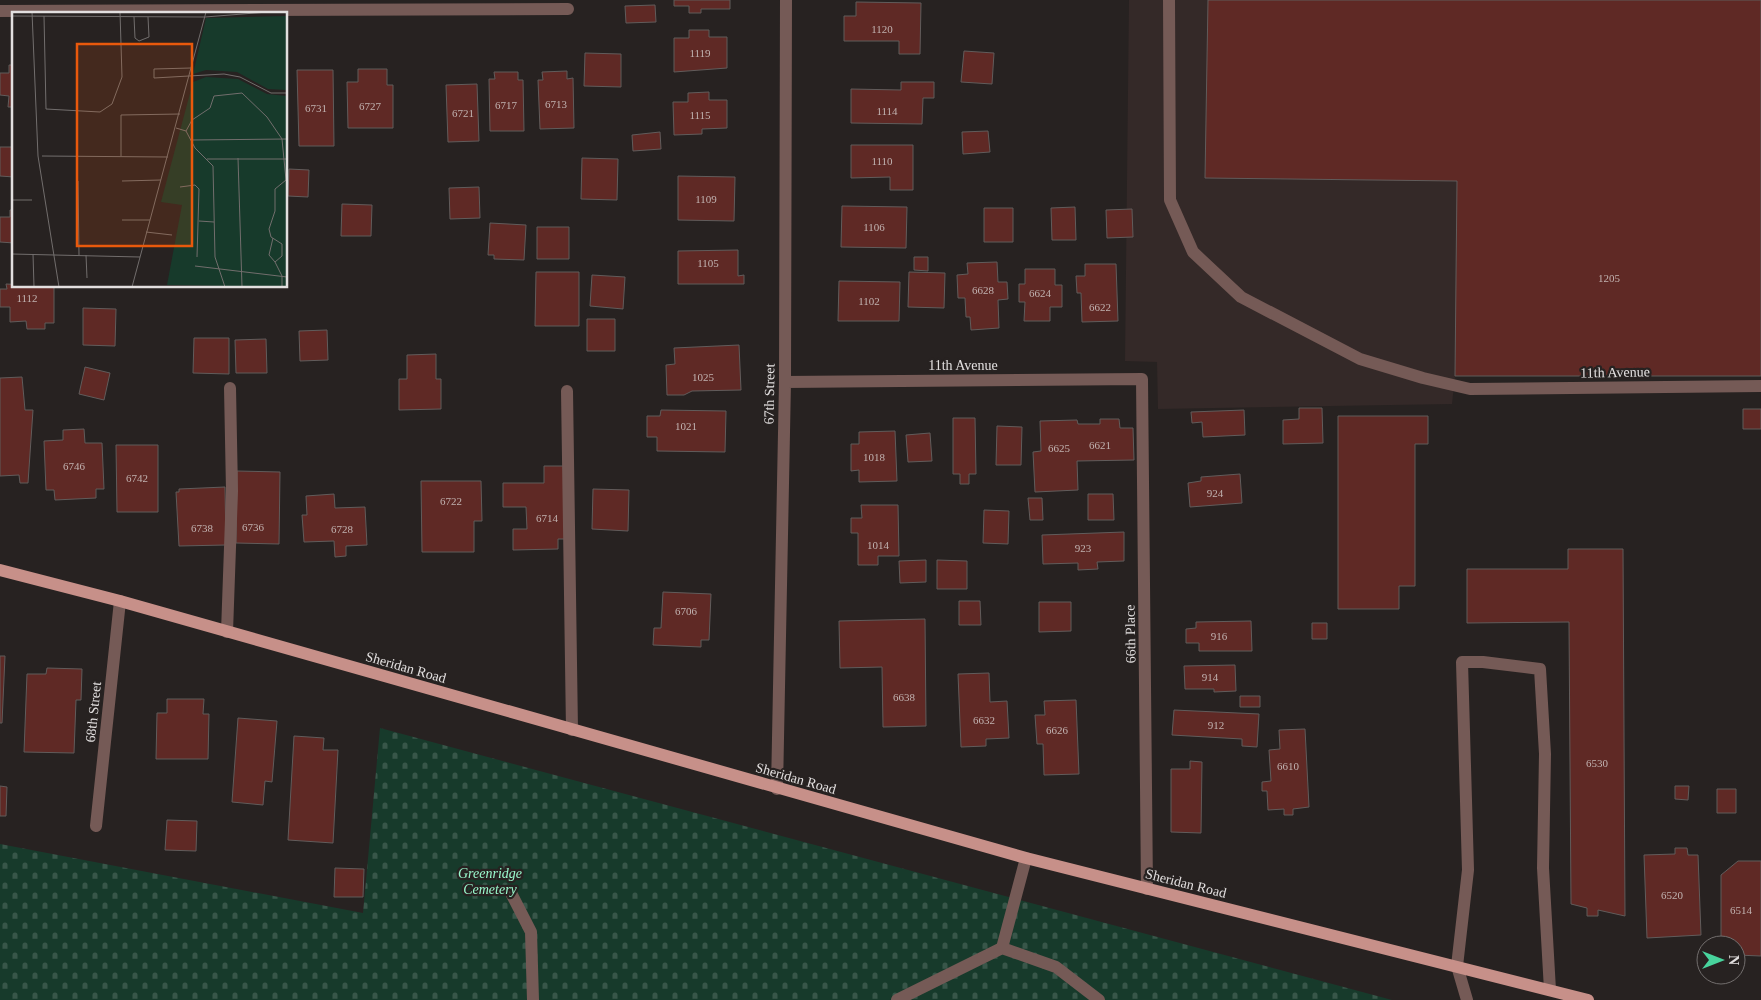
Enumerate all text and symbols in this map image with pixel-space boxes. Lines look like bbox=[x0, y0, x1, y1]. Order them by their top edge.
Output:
inset map bbox=[12, 12, 288, 288]
house number: 1120 bbox=[871, 23, 893, 35]
house number: 1119 bbox=[689, 47, 711, 59]
house number: 6713 bbox=[545, 98, 568, 110]
house number: 6717 bbox=[495, 99, 518, 111]
house number: 6727 bbox=[359, 100, 382, 112]
house number: 6731 bbox=[305, 102, 327, 114]
house number: 1114 bbox=[876, 105, 898, 117]
house number: 6721 bbox=[452, 107, 474, 119]
house number: 1115 bbox=[689, 109, 711, 121]
house number: 1110 bbox=[871, 155, 893, 167]
house number: 1109 bbox=[695, 193, 717, 205]
house number: 1106 bbox=[863, 221, 885, 233]
house number: 1105 bbox=[697, 257, 719, 269]
house number: 1205 bbox=[1598, 272, 1621, 284]
house number: 6628 bbox=[972, 284, 995, 296]
house number: 6624 bbox=[1029, 287, 1052, 299]
house number: 1112 bbox=[16, 292, 38, 304]
house number: 1102 bbox=[858, 295, 880, 307]
house number: 6622 bbox=[1089, 301, 1111, 313]
street label: 11th Avenue bbox=[928, 358, 998, 373]
street label: 67th Street bbox=[761, 363, 778, 425]
street label: 11th Avenue bbox=[1580, 364, 1650, 381]
house number: 1025 bbox=[692, 371, 715, 383]
house number: 1021 bbox=[675, 420, 697, 432]
house number: 6621 bbox=[1089, 439, 1111, 451]
house number: 6625 bbox=[1048, 442, 1071, 454]
house number: 1018 bbox=[863, 451, 886, 463]
house number: 6746 bbox=[63, 460, 86, 472]
house number: 6742 bbox=[126, 472, 148, 484]
house number: 924 bbox=[1207, 487, 1224, 499]
house number: 6722 bbox=[440, 495, 462, 507]
house number: 6714 bbox=[536, 512, 559, 524]
house number: 6736 bbox=[242, 521, 265, 533]
house number: 6738 bbox=[191, 522, 214, 534]
house number: 6728 bbox=[331, 523, 354, 535]
house number: 1014 bbox=[867, 539, 890, 551]
house number: 923 bbox=[1075, 542, 1092, 554]
house number: 6706 bbox=[675, 605, 698, 617]
street label: 66th Place bbox=[1122, 605, 1139, 663]
house number: 916 bbox=[1211, 630, 1228, 642]
street label: Sheridan Road bbox=[364, 649, 448, 686]
house number: 914 bbox=[1202, 671, 1219, 683]
street label: 68th Street bbox=[83, 681, 104, 743]
house number: 6638 bbox=[893, 691, 916, 703]
house number: 6632 bbox=[973, 714, 995, 726]
house number: 912 bbox=[1208, 719, 1224, 731]
house number: 6626 bbox=[1046, 724, 1069, 736]
house number: 6530 bbox=[1586, 757, 1609, 769]
street label: Sheridan Road bbox=[754, 760, 838, 797]
house number: 6610 bbox=[1277, 760, 1300, 772]
park label: Greenridge Cemetery bbox=[458, 866, 522, 897]
street label: Sheridan Road bbox=[1144, 866, 1228, 901]
house number: 6520 bbox=[1661, 889, 1684, 901]
house number: 6514 bbox=[1730, 904, 1753, 916]
north arrow bbox=[1696, 935, 1746, 985]
text: N bbox=[1726, 955, 1741, 965]

